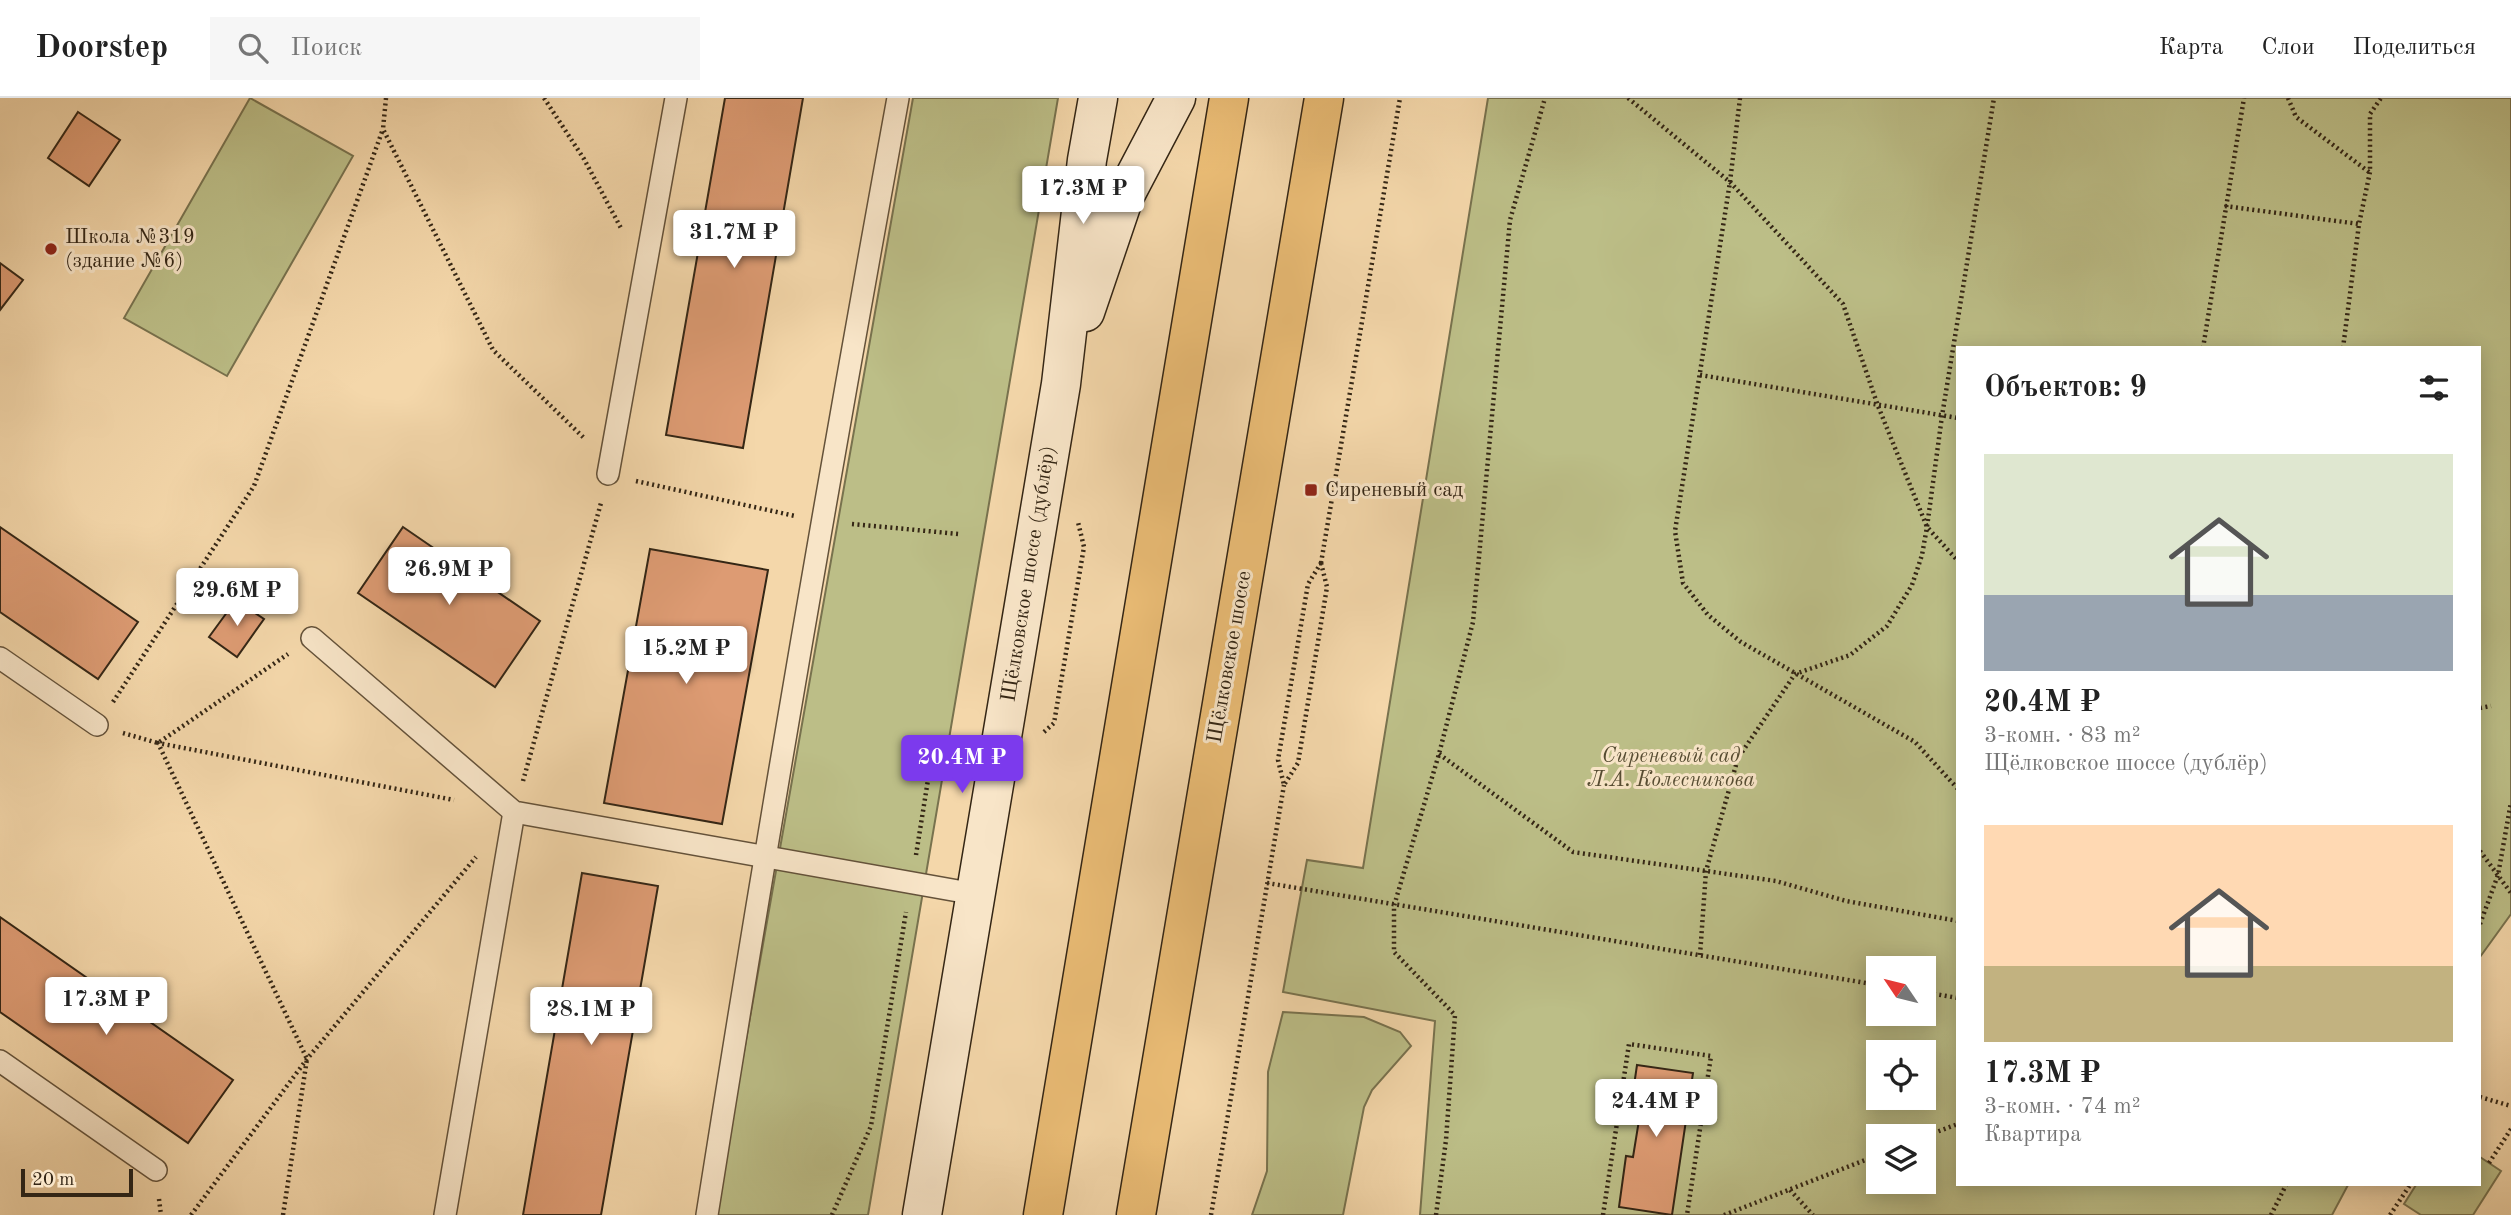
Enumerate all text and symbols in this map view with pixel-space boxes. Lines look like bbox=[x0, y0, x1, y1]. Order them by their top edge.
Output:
search box bbox=[210, 17, 700, 80]
icon: search bbox=[234, 29, 272, 67]
text: Doorstep bbox=[35, 32, 168, 65]
text: Поиск bbox=[290, 35, 362, 61]
text: Карта bbox=[2159, 36, 2224, 60]
text: Слои bbox=[2262, 36, 2315, 60]
text: Поделиться bbox=[2353, 36, 2476, 60]
pin: 17.3M ₽ bbox=[1018, 166, 1148, 226]
text: 17.3M ₽ bbox=[1038, 177, 1128, 200]
pin: 31.7M ₽ bbox=[669, 211, 799, 270]
text: 31.7M ₽ bbox=[689, 221, 779, 244]
place label: Школа №319 (здание №6) bbox=[65, 227, 195, 272]
marker: Школа №319 (здание №6) bbox=[43, 241, 59, 257]
icon: filters bbox=[2415, 369, 2453, 407]
text: Объектов: 9 bbox=[1984, 373, 2147, 403]
street label: Щёлковское шоссе (дублёр) bbox=[998, 444, 1060, 704]
place label: Сиреневый сад bbox=[1325, 480, 1464, 501]
marker: Сиреневый сад bbox=[1303, 482, 1319, 498]
icon: home bbox=[2156, 499, 2282, 625]
pin: 26.9M ₽ bbox=[384, 547, 514, 607]
text: 26.9M ₽ bbox=[404, 558, 494, 581]
pin: 29.6M ₽ bbox=[172, 568, 302, 628]
street label: Щёлковское шоссе bbox=[1204, 569, 1256, 745]
text: 29.6M ₽ bbox=[192, 579, 282, 602]
pin: 15.2M ₽ bbox=[621, 626, 751, 686]
text: 15.2M ₽ bbox=[641, 637, 731, 660]
text: 20.4M ₽ bbox=[1984, 688, 2101, 718]
text: 3-комн. · 83 m² bbox=[1984, 724, 2141, 747]
pin: 20.4M ₽ bbox=[897, 736, 1027, 795]
text: 20.4M ₽ bbox=[917, 746, 1007, 769]
park label: Сиреневый сад Л.А. Колесникова bbox=[1587, 746, 1755, 791]
text: Щёлковское шоссе (дублёр) bbox=[1984, 752, 2268, 775]
icon: home bbox=[2156, 870, 2282, 996]
north arrow bbox=[1866, 956, 1936, 1026]
map controls bbox=[1866, 956, 1936, 1194]
pin: 17.3M ₽ bbox=[41, 978, 171, 1037]
text: 17.3M ₽ bbox=[61, 988, 151, 1011]
pin: 28.1M ₽ bbox=[526, 988, 656, 1047]
text: 28.1M ₽ bbox=[546, 998, 636, 1021]
button: locate bbox=[1866, 1040, 1936, 1110]
text: 17.3M ₽ bbox=[1984, 1059, 2101, 1089]
pin: 24.4M ₽ bbox=[1591, 1080, 1721, 1139]
text: 24.4M ₽ bbox=[1611, 1090, 1701, 1113]
text: 3-комн. · 74 m² bbox=[1984, 1095, 2141, 1118]
text: Квартира bbox=[1984, 1123, 2082, 1146]
button: layers bbox=[1866, 1124, 1936, 1194]
scale bar bbox=[21, 1166, 133, 1198]
text: 20 m bbox=[32, 1171, 74, 1190]

